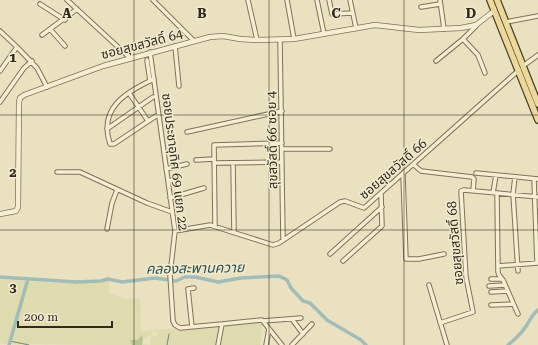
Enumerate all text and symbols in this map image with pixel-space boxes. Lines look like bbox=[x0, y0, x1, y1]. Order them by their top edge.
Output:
text: A bbox=[62, 6, 72, 21]
text: B bbox=[197, 6, 207, 21]
text: C bbox=[331, 6, 341, 21]
text: D bbox=[466, 6, 476, 21]
street label: ซอยสุขสวัสดิ์ 64 bbox=[99, 25, 185, 62]
text: 1 bbox=[9, 50, 17, 65]
street label: สุขสวัสดิ์ 66 ซอย 4 bbox=[263, 90, 280, 189]
street label: ซอยประชาอุทิศ 69 แยก 22 bbox=[159, 92, 191, 232]
street label: ซอยสุขสวัสดิ์ 66 bbox=[356, 136, 430, 202]
text: 2 bbox=[9, 165, 17, 180]
street label: ซอยสุขสวัสดิ์ 68 bbox=[444, 200, 466, 286]
water label: คลองสะพานควาย bbox=[146, 259, 246, 277]
text: 3 bbox=[9, 280, 17, 295]
scale bar bbox=[18, 303, 112, 329]
text: 200 m bbox=[24, 310, 58, 324]

